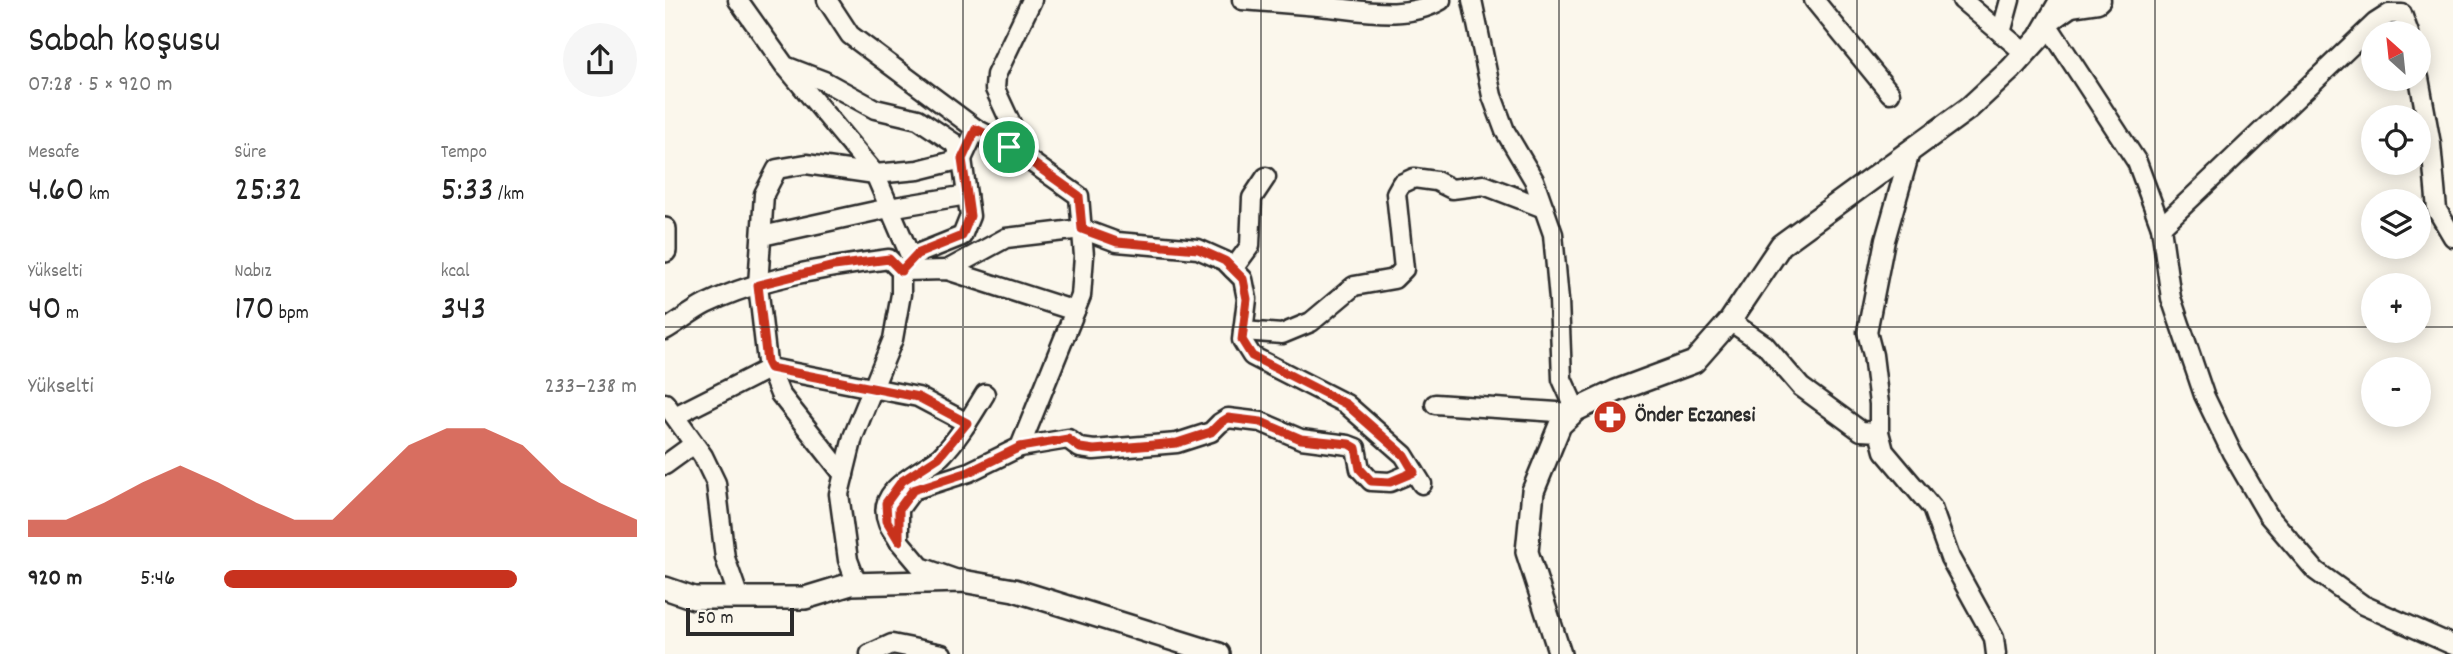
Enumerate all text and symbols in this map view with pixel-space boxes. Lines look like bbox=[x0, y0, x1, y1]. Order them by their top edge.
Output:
text: Sabah koşusu bbox=[28, 15, 221, 70]
north arrow bbox=[2361, 21, 2431, 91]
map controls bbox=[2361, 21, 2431, 427]
button: share bbox=[563, 23, 637, 97]
text: 07:28 · 5 × 920 m bbox=[28, 69, 173, 102]
button: locate bbox=[2361, 105, 2431, 175]
pin bbox=[979, 117, 1039, 177]
icon: arrive bbox=[990, 128, 1028, 166]
text: Mesafe bbox=[28, 140, 79, 167]
text: Süre bbox=[234, 140, 266, 167]
text: Tempo bbox=[441, 140, 487, 167]
text: 4.60 bbox=[28, 167, 85, 217]
text: 25:32 bbox=[234, 167, 302, 217]
text: 5:33 bbox=[441, 167, 494, 217]
text: km bbox=[85, 182, 110, 209]
text: /km bbox=[494, 182, 524, 209]
button: layers bbox=[2361, 189, 2431, 259]
text: Yükselti bbox=[28, 259, 82, 286]
text: Nabız bbox=[234, 259, 272, 286]
text: kcal bbox=[441, 259, 470, 286]
button: + bbox=[2361, 273, 2431, 343]
text: 40 bbox=[28, 286, 62, 336]
text: 170 bbox=[234, 286, 274, 336]
text: 343 bbox=[441, 286, 486, 336]
text: m bbox=[62, 301, 79, 328]
text: bpm bbox=[274, 301, 309, 328]
button: − bbox=[2361, 357, 2431, 427]
text: Yükselti bbox=[28, 371, 94, 404]
text: 233–238 m bbox=[545, 371, 637, 404]
pharmacy icon: Önder Eczanesi bbox=[1591, 398, 1629, 436]
place label: Önder Eczanesi bbox=[1635, 402, 1755, 432]
text: 920 m bbox=[28, 563, 82, 596]
text: 5:46 bbox=[140, 563, 175, 596]
scale bar bbox=[686, 605, 795, 637]
text: 50 m bbox=[697, 606, 734, 633]

